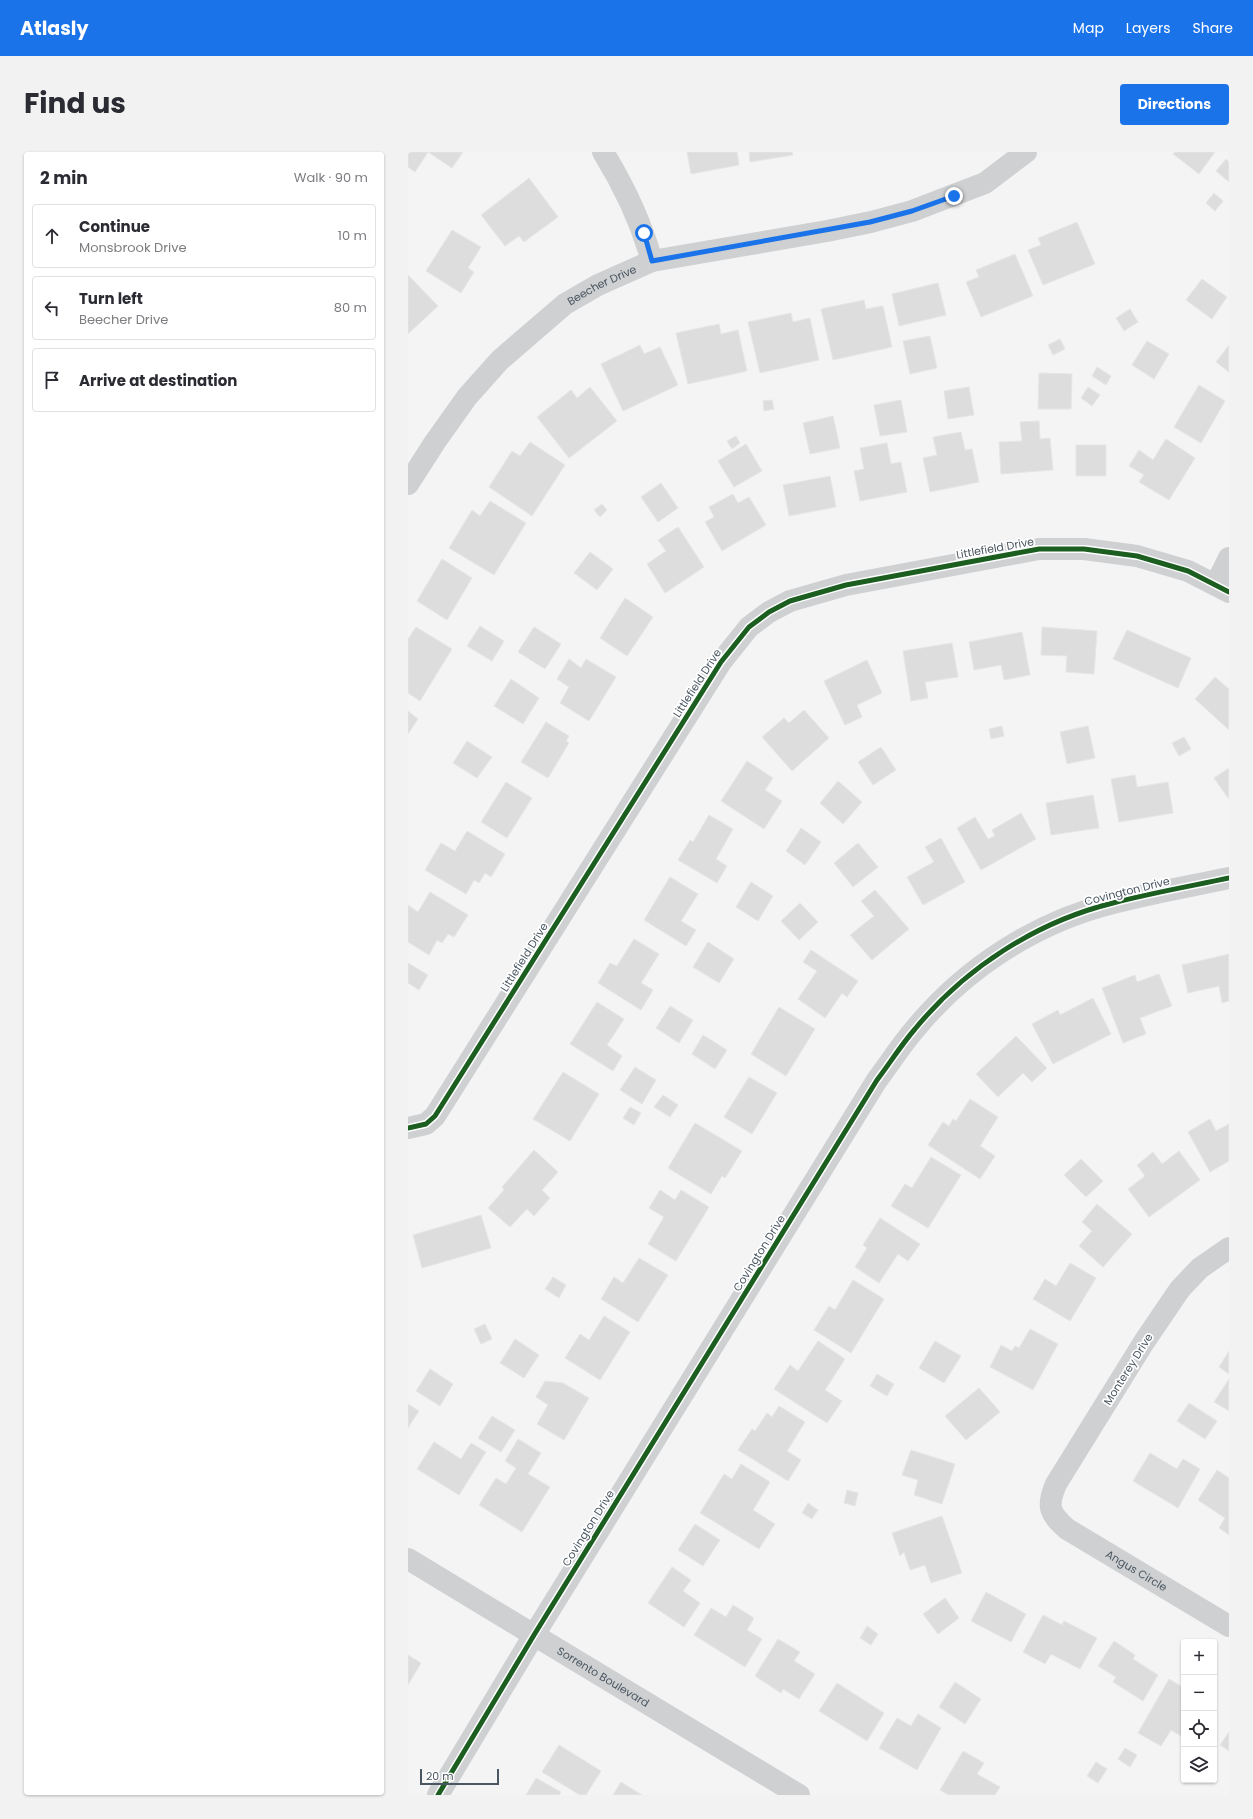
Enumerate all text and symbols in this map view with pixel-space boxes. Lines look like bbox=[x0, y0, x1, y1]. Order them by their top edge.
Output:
text: Atlasly bbox=[20, 15, 88, 42]
text: Map bbox=[1073, 18, 1104, 38]
text: Layers bbox=[1126, 18, 1170, 38]
text: Share bbox=[1192, 18, 1233, 38]
text: Find us bbox=[24, 84, 126, 123]
button: Directions bbox=[1120, 84, 1229, 125]
text: 2 min bbox=[40, 166, 88, 190]
text: Walk · 90 m bbox=[294, 168, 368, 187]
route end bbox=[945, 187, 963, 205]
text: Continue bbox=[79, 216, 150, 237]
route start bbox=[635, 224, 653, 242]
icon: ahead bbox=[41, 225, 63, 247]
text: 10 m bbox=[338, 226, 367, 245]
text: Monsbrook Drive bbox=[79, 238, 187, 257]
street label: Beecher Drive bbox=[564, 261, 639, 309]
text: Turn left bbox=[79, 288, 143, 309]
icon: left bbox=[41, 297, 63, 319]
text: 80 m bbox=[334, 298, 367, 317]
text: Beecher Drive bbox=[79, 310, 168, 329]
icon: arrive bbox=[41, 369, 63, 391]
text: Arrive at destination bbox=[79, 370, 237, 391]
street label: Littlefield Drive bbox=[955, 533, 1035, 563]
street label: Littlefield Drive bbox=[669, 645, 725, 720]
street label: Covington Drive bbox=[1083, 873, 1172, 909]
street label: Littlefield Drive bbox=[496, 919, 552, 995]
street label: Covington Drive bbox=[729, 1212, 789, 1294]
street label: Monterey Drive bbox=[1099, 1330, 1157, 1408]
street label: Covington Drive bbox=[558, 1487, 618, 1569]
street label: Angus Circle bbox=[1103, 1546, 1170, 1595]
map controls bbox=[1181, 1639, 1217, 1783]
button: + bbox=[1181, 1639, 1217, 1675]
street label: Sorrento Boulevard bbox=[554, 1643, 652, 1711]
button: − bbox=[1181, 1675, 1217, 1711]
button: locate bbox=[1181, 1711, 1217, 1747]
button: layers bbox=[1181, 1747, 1217, 1783]
scale bar bbox=[420, 1767, 499, 1786]
text: 20 m bbox=[426, 1768, 454, 1784]

